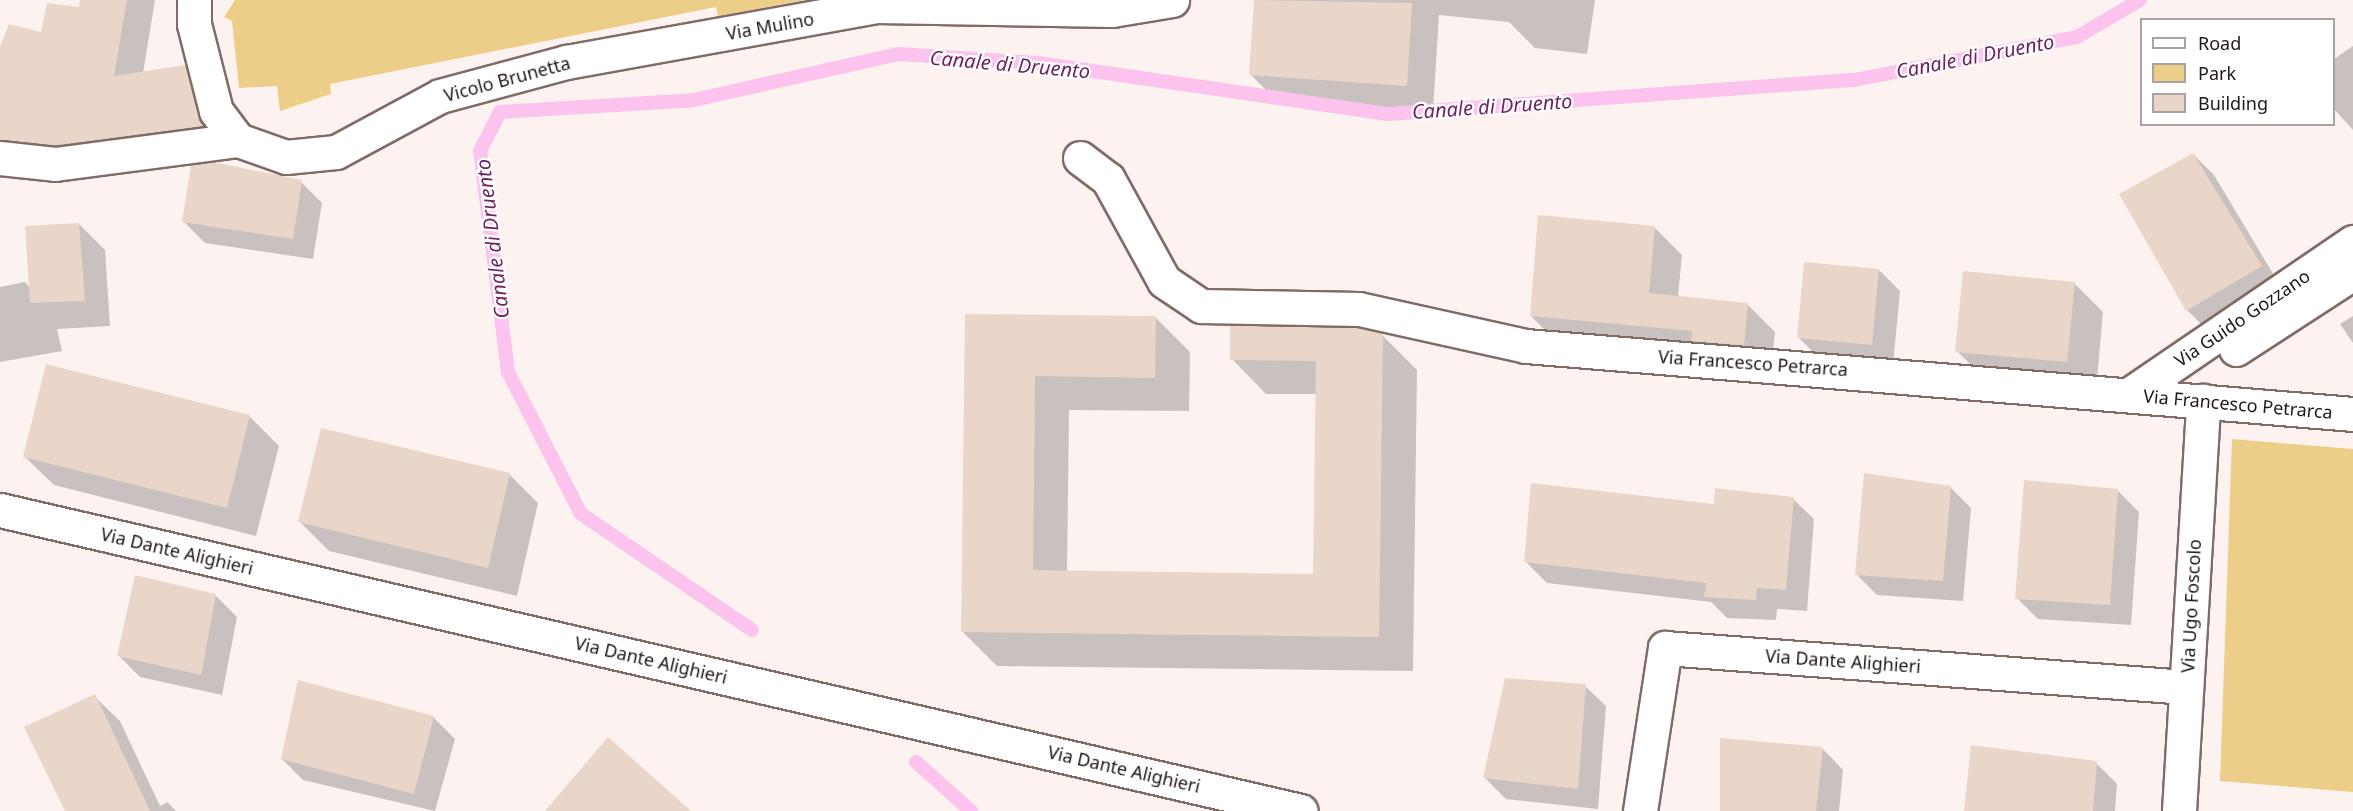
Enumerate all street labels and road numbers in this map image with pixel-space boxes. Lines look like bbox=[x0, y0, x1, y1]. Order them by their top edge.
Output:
street label: Via Mulino bbox=[724, 8, 816, 44]
street label: Vicolo Brunetta bbox=[442, 52, 572, 106]
street label: Via Guido Gozzano bbox=[2170, 265, 2314, 371]
street label: Via Francesco Petrarca bbox=[1657, 346, 1849, 380]
street label: Via Francesco Petrarca bbox=[2142, 385, 2334, 423]
street label: Via Dante Alighieri bbox=[99, 523, 255, 579]
street label: Via Ugo Foscolo bbox=[2177, 539, 2205, 673]
street label: Via Dante Alighieri bbox=[573, 632, 729, 688]
street label: Via Dante Alighieri bbox=[1765, 645, 1921, 677]
street label: Via Dante Alighieri bbox=[1046, 741, 1202, 797]

